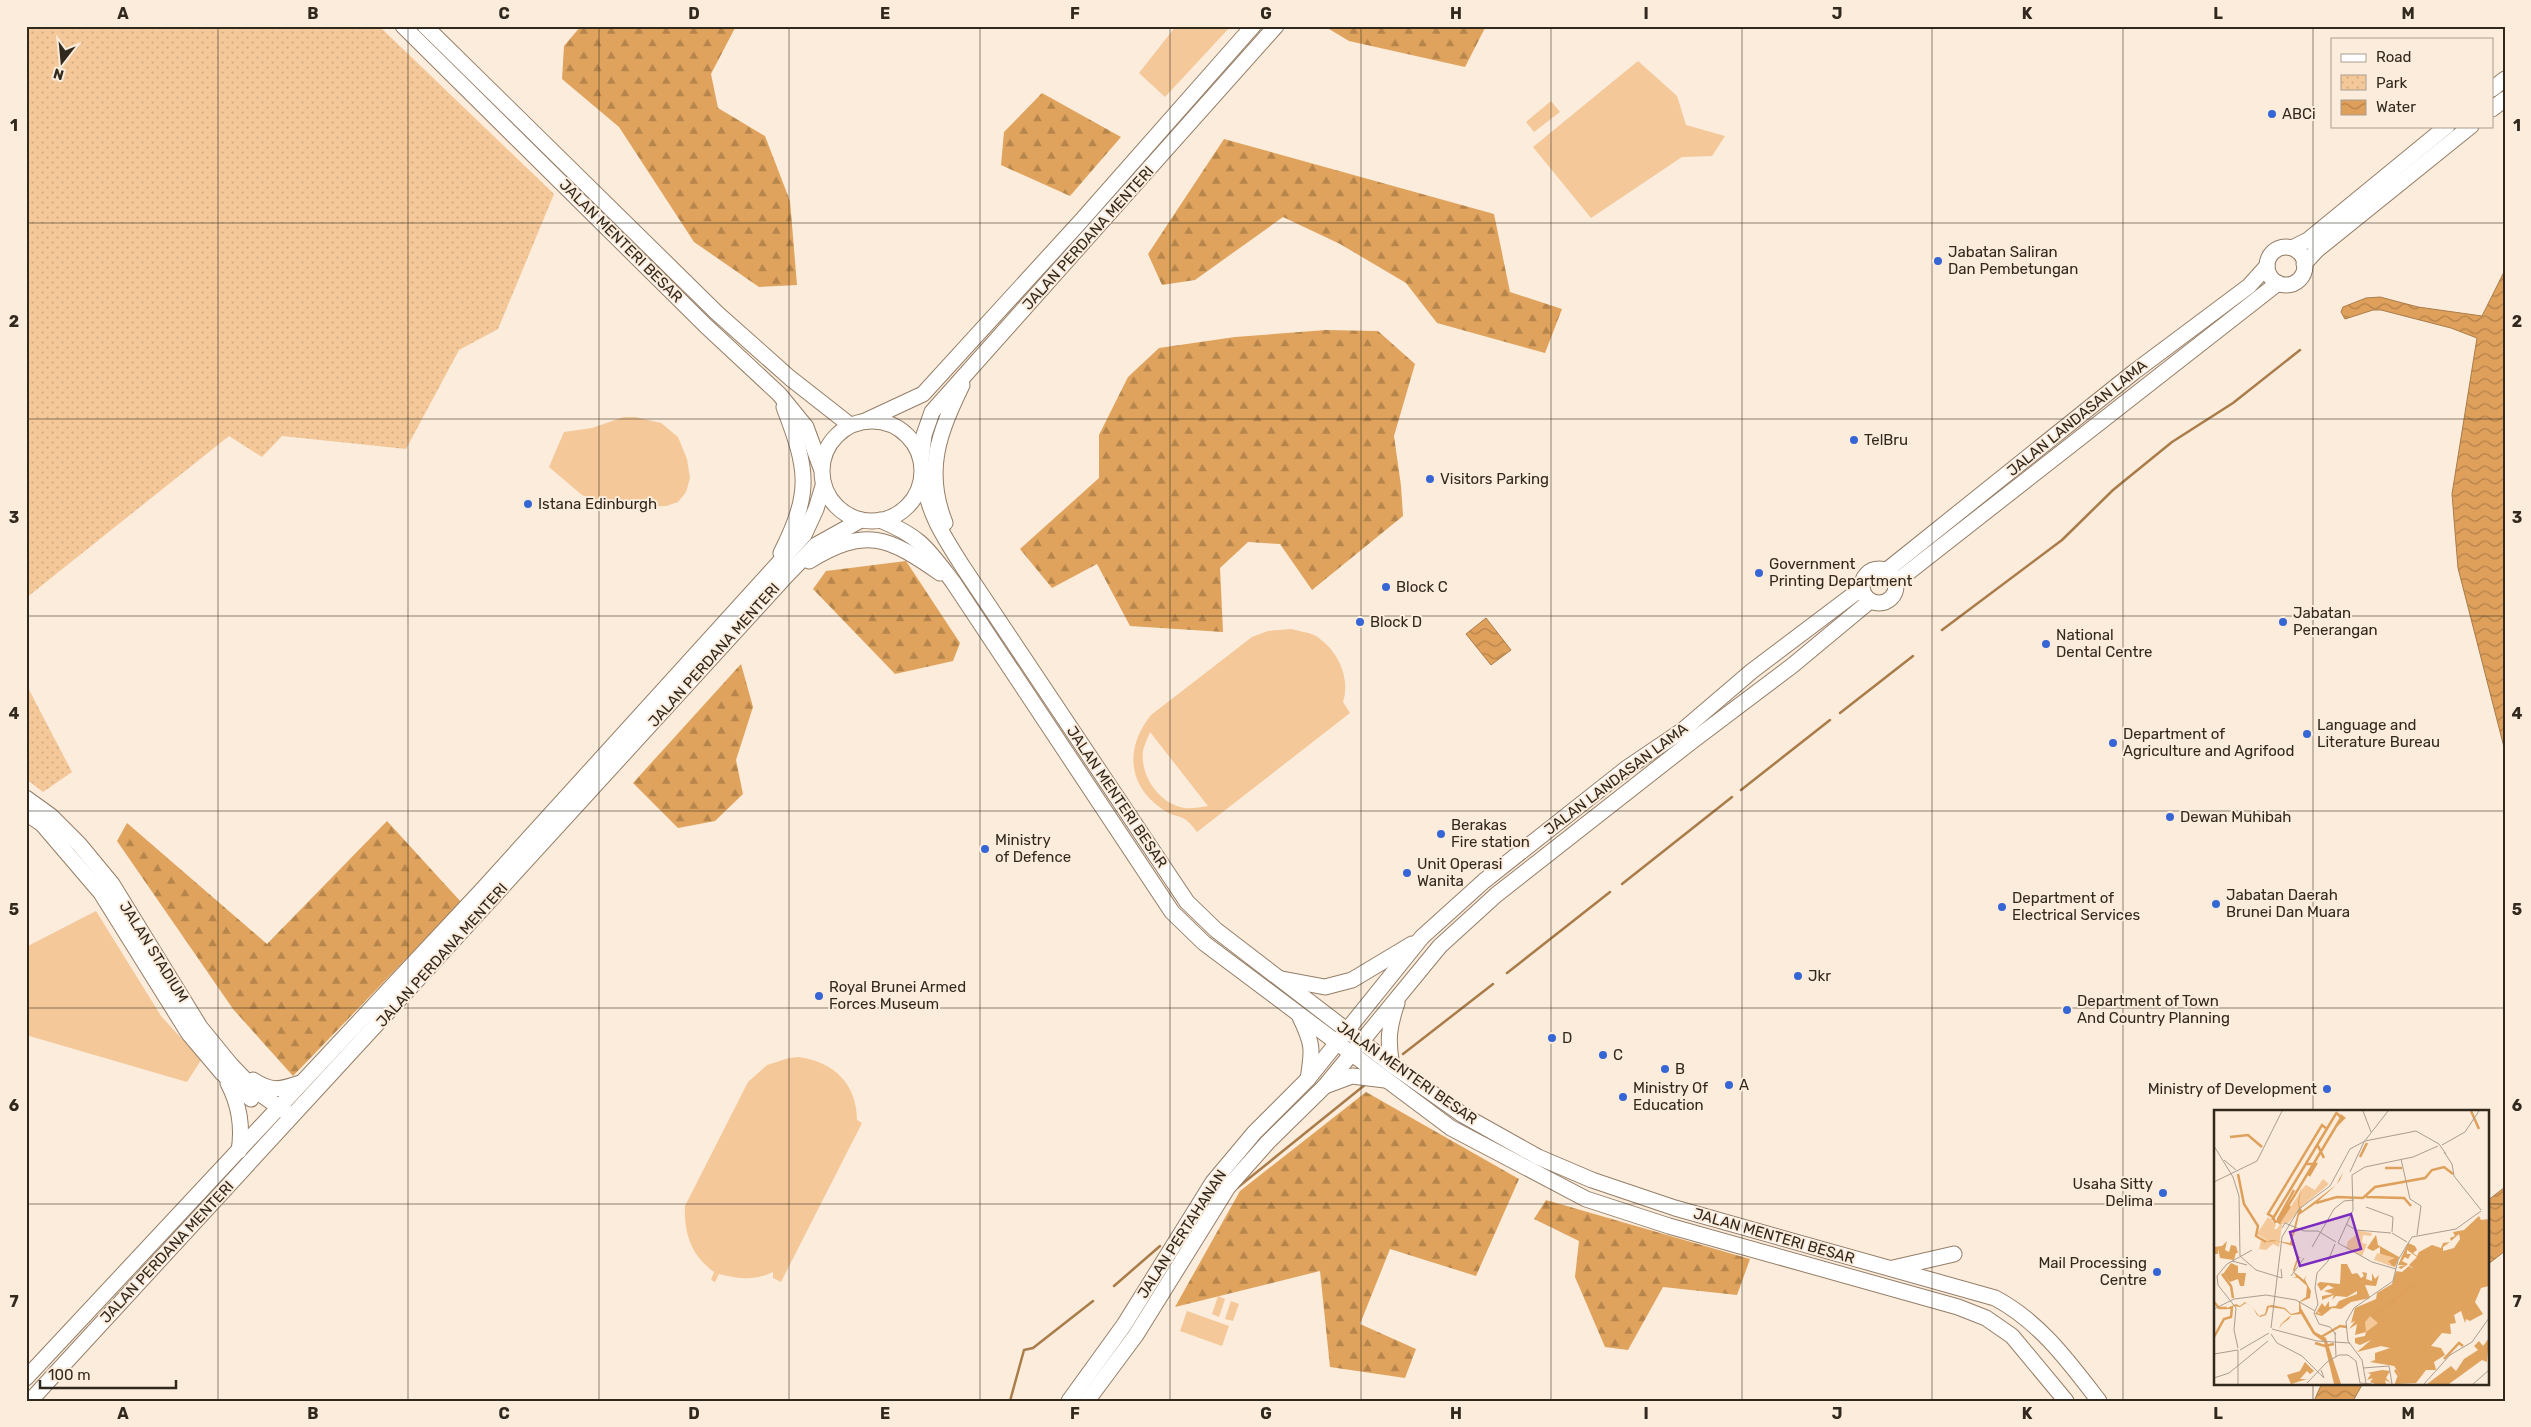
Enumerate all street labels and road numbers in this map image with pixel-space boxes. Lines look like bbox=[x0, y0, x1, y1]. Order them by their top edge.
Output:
street label: JALAN PERDANA MENTERI bbox=[1019, 162, 1157, 314]
street label: JALAN MENTERI BESAR bbox=[556, 176, 686, 306]
street label: JALAN LANDASAN LAMA bbox=[2003, 356, 2151, 480]
street label: JALAN PERDANA MENTERI bbox=[645, 579, 783, 731]
street label: JALAN LANDASAN LAMA bbox=[1541, 719, 1691, 839]
street label: JALAN MENTERI BESAR bbox=[1063, 723, 1171, 871]
street label: JALAN PERDANA MENTERI bbox=[373, 879, 511, 1031]
street label: JALAN STADIUM bbox=[116, 898, 192, 1006]
street label: JALAN MENTERI BESAR bbox=[1333, 1018, 1481, 1128]
street label: JALAN PERTAHANAN bbox=[1134, 1166, 1230, 1302]
street label: JALAN PERDANA MENTERI bbox=[96, 1177, 238, 1327]
street label: JALAN MENTERI BESAR bbox=[1691, 1204, 1857, 1268]

